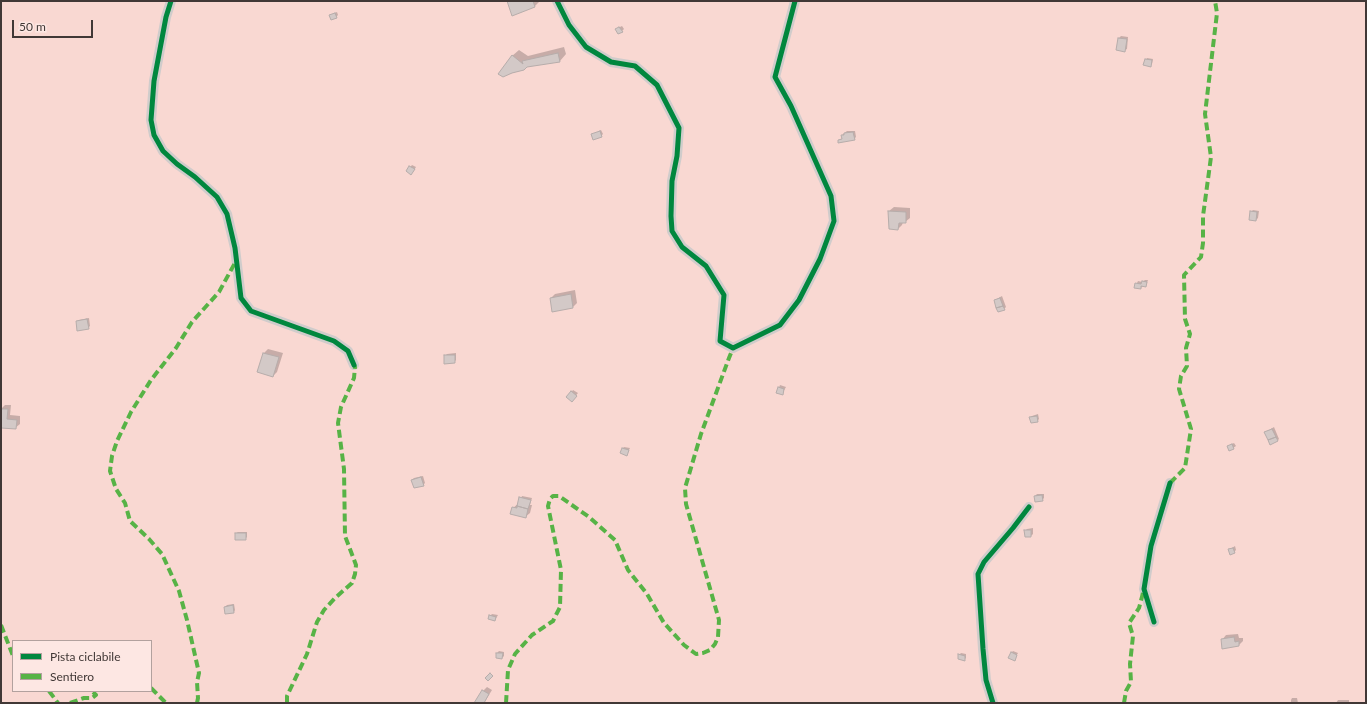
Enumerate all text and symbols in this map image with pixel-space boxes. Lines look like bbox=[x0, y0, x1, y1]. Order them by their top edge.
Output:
scale bar bbox=[14, 12, 95, 38]
text: 50 m bbox=[19, 19, 46, 34]
legend bbox=[12, 640, 152, 692]
text: Pista ciclabile bbox=[50, 649, 121, 664]
text: Sentiero bbox=[50, 669, 94, 684]

